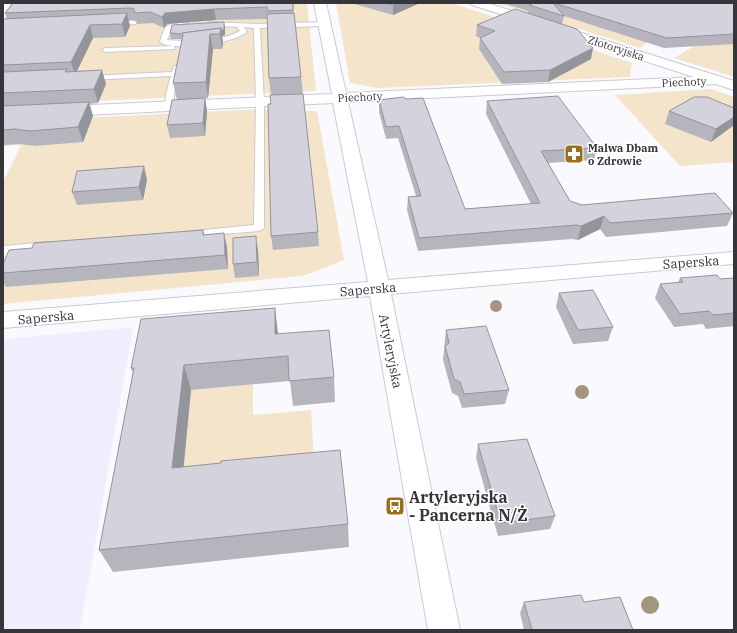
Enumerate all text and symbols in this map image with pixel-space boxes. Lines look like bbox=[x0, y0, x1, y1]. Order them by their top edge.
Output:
street label: Złotoryjska bbox=[586, 32, 646, 64]
street label: Piechoty bbox=[661, 74, 707, 90]
street label: Piechoty bbox=[337, 89, 383, 105]
place label: Malwa Dbam o Zdrowie bbox=[588, 141, 658, 168]
pharmacy icon: Malwa Dbam o Zdrowie bbox=[563, 143, 585, 165]
street label: Saperska bbox=[662, 252, 720, 273]
street label: Saperska bbox=[339, 279, 397, 300]
street label: Saperska bbox=[17, 307, 75, 328]
street label: Artyleryjska bbox=[375, 313, 406, 390]
place label: Artyleryjska - Pancerna N/Ż bbox=[409, 487, 528, 525]
bus stop icon: Artyleryjska - Pancerna N/Ż bbox=[384, 495, 406, 517]

